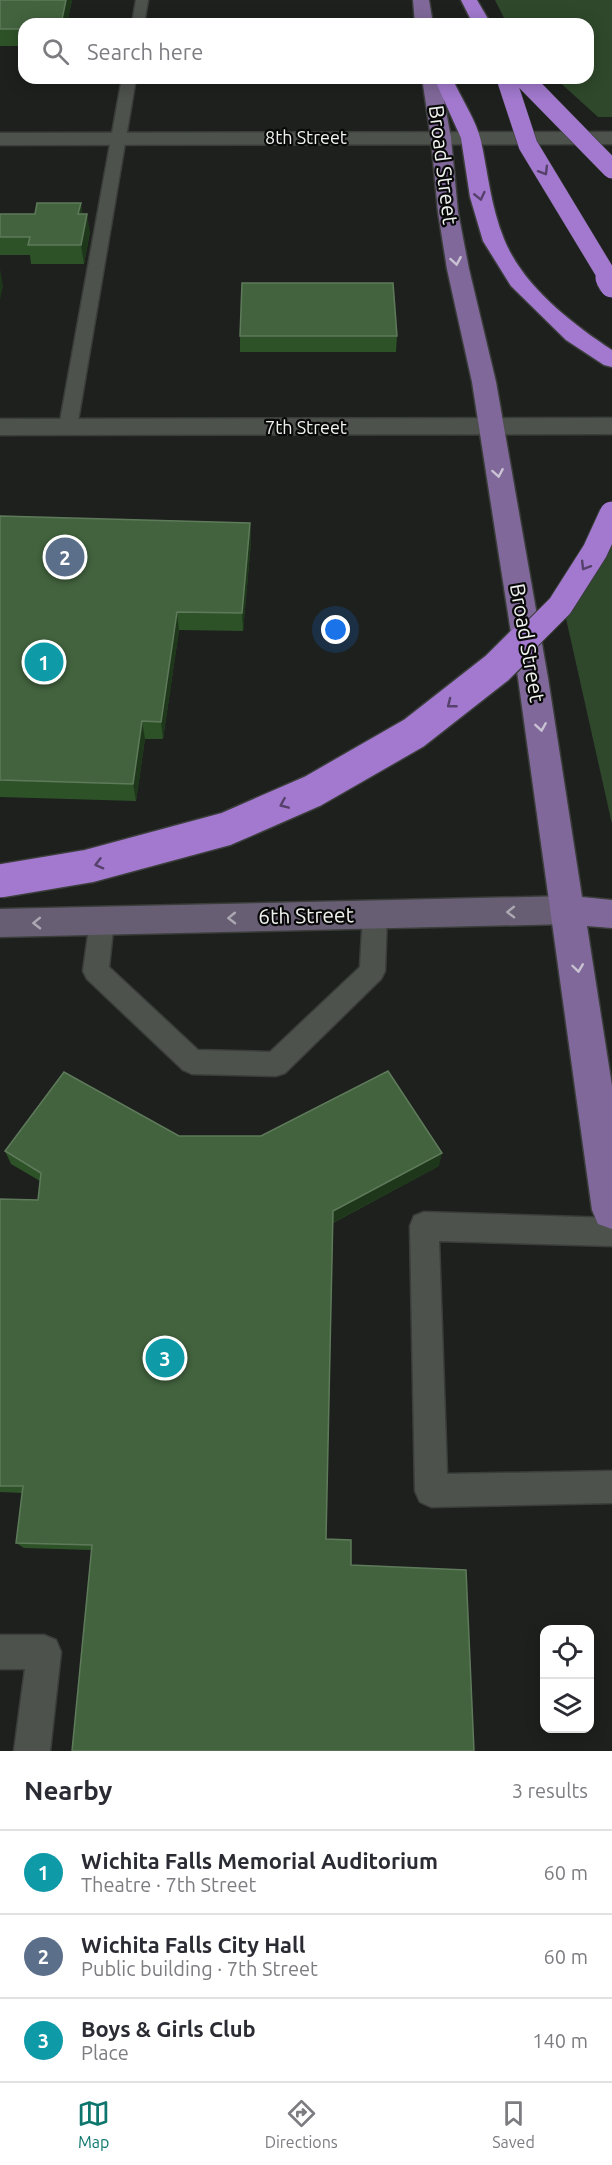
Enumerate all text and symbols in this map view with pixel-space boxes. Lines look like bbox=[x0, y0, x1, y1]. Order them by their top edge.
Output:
search box bbox=[18, 18, 594, 84]
icon: search bbox=[39, 35, 72, 68]
text: Search here bbox=[87, 39, 203, 64]
street label: Broad Street bbox=[425, 104, 463, 226]
street label: 8th Street bbox=[265, 127, 347, 147]
one-way arrow bbox=[537, 165, 548, 175]
one-way arrow bbox=[473, 191, 486, 201]
one-way arrow bbox=[450, 256, 462, 265]
street label: 7th Street bbox=[265, 417, 347, 437]
one-way arrow bbox=[491, 468, 503, 477]
pin: 2 bbox=[46, 534, 84, 580]
one-way arrow bbox=[581, 560, 593, 570]
street label: Broad Street bbox=[506, 582, 550, 704]
your location bbox=[321, 615, 350, 644]
pin: 1 bbox=[24, 640, 63, 684]
one-way arrow bbox=[446, 697, 457, 708]
one-way arrow bbox=[534, 722, 546, 731]
one-way arrow bbox=[279, 797, 290, 809]
one-way arrow bbox=[94, 857, 104, 869]
street label: 6th Street bbox=[258, 902, 354, 928]
one-way arrow bbox=[506, 906, 515, 918]
one-way arrow bbox=[227, 912, 236, 924]
one-way arrow bbox=[32, 916, 41, 929]
one-way arrow bbox=[571, 964, 583, 973]
pin: 3 bbox=[146, 1336, 184, 1380]
map controls bbox=[540, 1625, 594, 1733]
button: locate bbox=[540, 1625, 594, 1679]
button: layers bbox=[540, 1679, 594, 1733]
text: Nearby bbox=[24, 1776, 112, 1805]
text: 3 results bbox=[512, 1779, 588, 1802]
text: Wichita Falls Memorial Auditorium bbox=[81, 1848, 438, 1873]
text: 1 bbox=[38, 1861, 49, 1884]
text: 60 m bbox=[544, 1861, 588, 1884]
text: Theatre · 7th Street bbox=[81, 1873, 256, 1896]
text: Wichita Falls City Hall bbox=[81, 1932, 305, 1957]
text: 2 bbox=[38, 1945, 49, 1968]
text: 60 m bbox=[544, 1945, 588, 1968]
text: Public building · 7th Street bbox=[81, 1957, 318, 1980]
text: Boys & Girls Club bbox=[81, 2016, 256, 2041]
text: 3 bbox=[38, 2029, 49, 2052]
text: 140 m bbox=[532, 2029, 588, 2052]
text: Place bbox=[81, 2041, 129, 2064]
tab: Map bbox=[77, 2097, 110, 2151]
tab: Directions bbox=[265, 2097, 338, 2151]
tab: Saved bbox=[492, 2097, 535, 2151]

